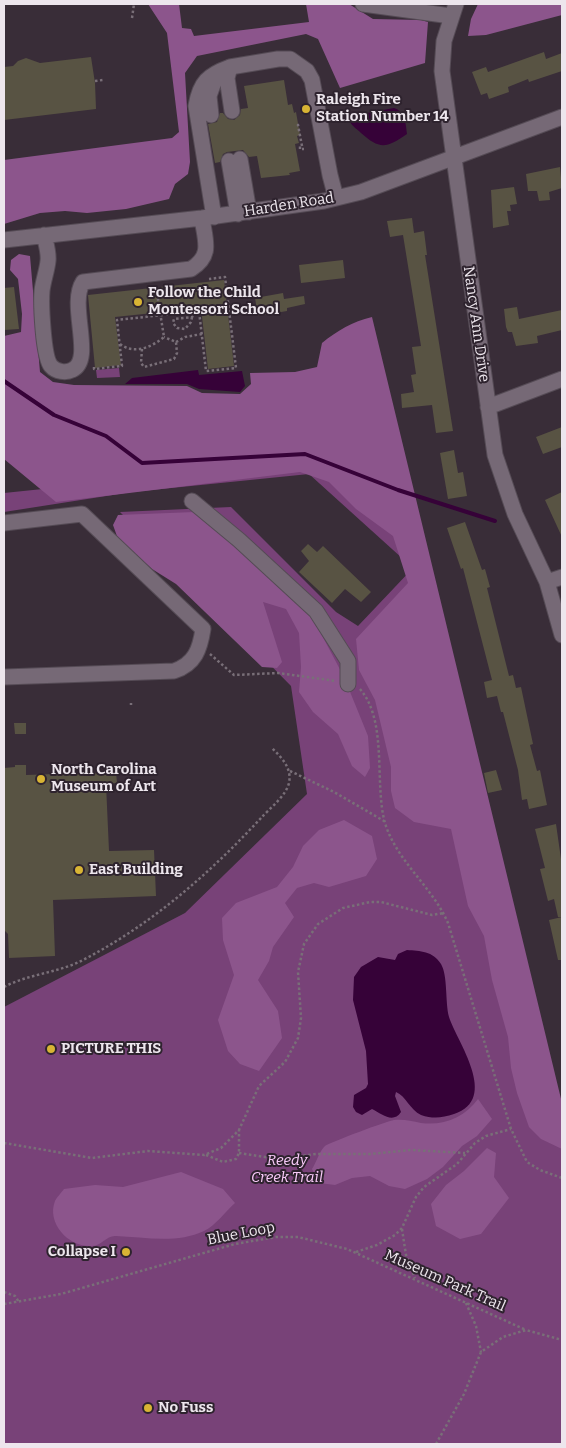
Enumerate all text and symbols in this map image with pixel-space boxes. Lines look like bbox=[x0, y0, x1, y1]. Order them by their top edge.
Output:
place label: Raleigh Fire Station Number 14 bbox=[316, 91, 449, 126]
marker: Raleigh Fire Station Number 14 bbox=[300, 103, 312, 115]
street label: Harden Road bbox=[243, 189, 335, 221]
street label: Nancy Ann Drive bbox=[459, 265, 493, 383]
place label: Follow the Child Montessori School bbox=[148, 284, 279, 319]
marker: Follow the Child Montessori School bbox=[132, 296, 144, 308]
place label: North Carolina Museum of Art bbox=[51, 761, 157, 796]
marker: North Carolina Museum of Art bbox=[35, 773, 47, 785]
place label: East Building bbox=[89, 861, 183, 879]
marker: East Building bbox=[73, 864, 85, 876]
place label: PICTURE THIS bbox=[61, 1040, 161, 1058]
marker: PICTURE THIS bbox=[45, 1043, 57, 1055]
park label: Reedy Creek Trail bbox=[251, 1152, 323, 1187]
street label: Blue Loop bbox=[206, 1219, 276, 1249]
place label: Collapse I bbox=[48, 1243, 116, 1261]
marker: Collapse I bbox=[120, 1246, 132, 1258]
street label: Museum Park Trail bbox=[382, 1246, 508, 1316]
place label: No Fuss bbox=[158, 1399, 213, 1417]
marker: No Fuss bbox=[142, 1402, 154, 1414]

